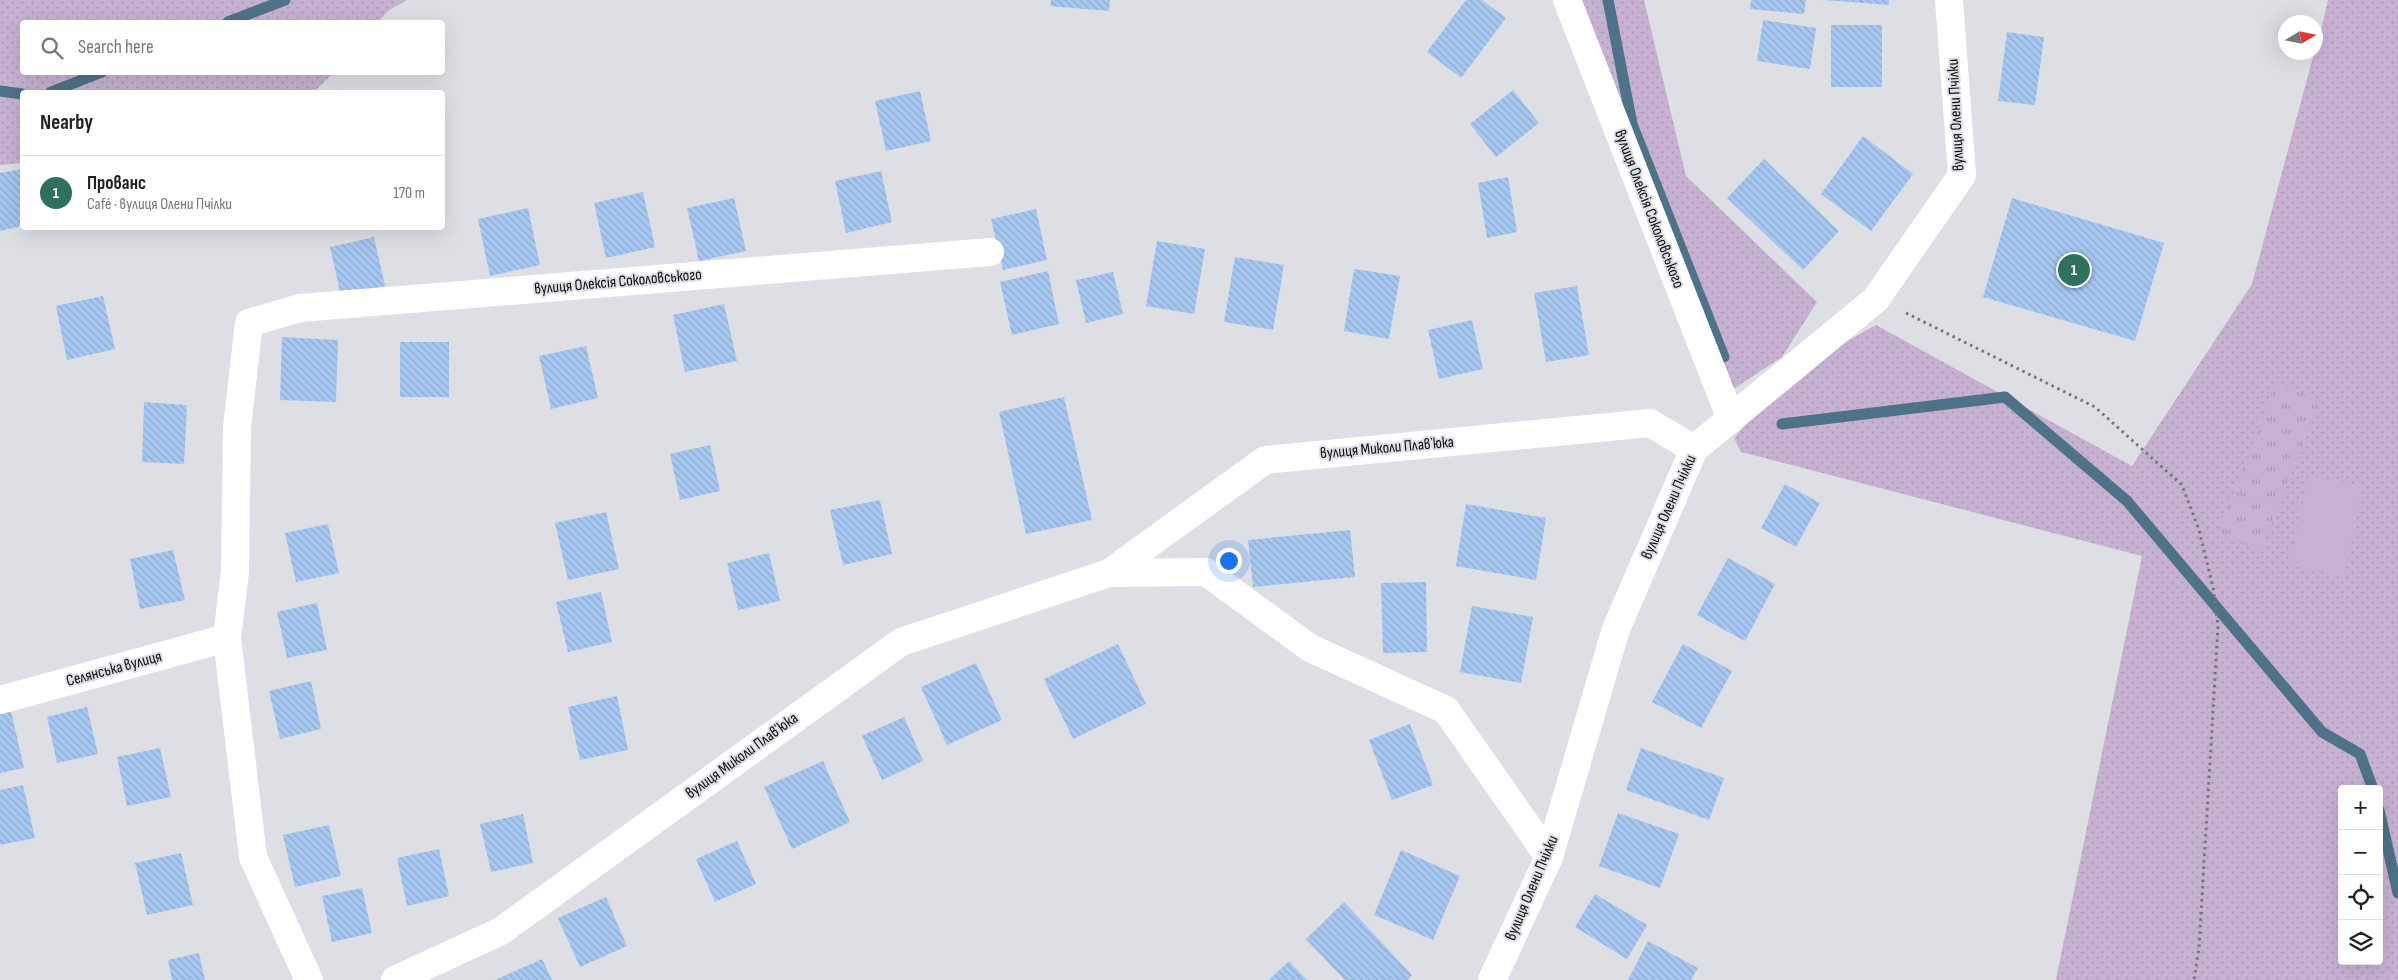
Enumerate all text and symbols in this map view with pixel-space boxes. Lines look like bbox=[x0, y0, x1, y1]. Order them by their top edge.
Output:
north arrow bbox=[2278, 15, 2323, 60]
search box bbox=[20, 20, 445, 75]
icon: search bbox=[38, 34, 66, 62]
text: Search here bbox=[78, 36, 154, 59]
street label: вулиця Олени Пчілки bbox=[1944, 58, 1968, 172]
text: Nearby bbox=[40, 110, 93, 135]
street label: вулиця Олексія Соколовського bbox=[1610, 127, 1688, 291]
text: Прованс bbox=[87, 172, 146, 195]
text: 1 bbox=[53, 184, 59, 203]
text: 170 m bbox=[393, 184, 425, 203]
text: Café · вулиця Олени Пчілки bbox=[87, 195, 232, 214]
pin: 1 bbox=[2058, 251, 2090, 289]
street label: вулиця Олексія Соколовського bbox=[533, 265, 703, 299]
street label: вулиця Миколи Плавʼюка bbox=[1319, 433, 1455, 463]
street label: вулиця Олени Пчілки bbox=[1637, 452, 1701, 562]
your location bbox=[1216, 548, 1242, 574]
street label: Селянська вулиця bbox=[64, 647, 164, 691]
street label: вулиця Миколи Плавʼюка bbox=[682, 709, 802, 803]
map controls bbox=[2338, 785, 2383, 965]
button: + bbox=[2338, 785, 2383, 830]
button: − bbox=[2338, 830, 2383, 875]
street label: вулиця Олени Пчілки bbox=[1501, 833, 1563, 943]
button: locate bbox=[2338, 875, 2383, 920]
button: layers bbox=[2338, 920, 2383, 965]

